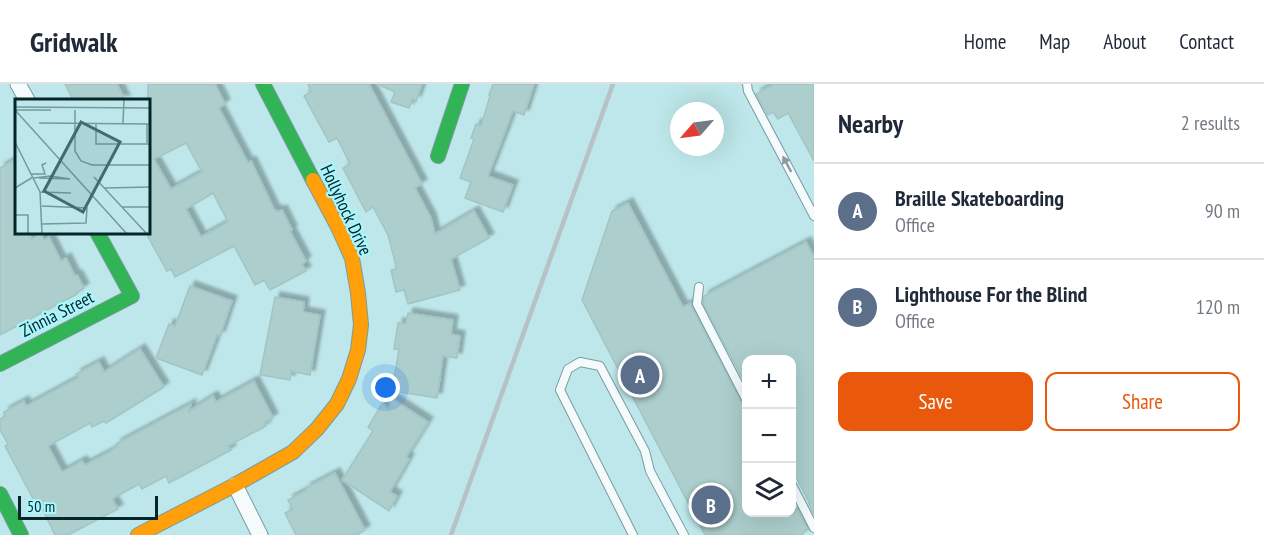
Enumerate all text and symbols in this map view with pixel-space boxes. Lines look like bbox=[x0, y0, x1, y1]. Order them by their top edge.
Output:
text: Gridwalk bbox=[30, 23, 118, 60]
text: Home bbox=[964, 28, 1006, 55]
text: Map bbox=[1039, 28, 1070, 55]
text: About bbox=[1103, 28, 1146, 55]
text: Contact bbox=[1179, 28, 1234, 55]
inset map bbox=[15, 99, 150, 234]
north arrow bbox=[670, 102, 724, 156]
text: Nearby bbox=[838, 107, 903, 140]
text: 2 results bbox=[1181, 110, 1240, 136]
one-way arrow bbox=[782, 155, 792, 172]
street label: Hollyhock Drive bbox=[315, 161, 378, 259]
text: Braille Skateboarding bbox=[895, 184, 1064, 212]
text: A bbox=[852, 198, 863, 224]
text: 90 m bbox=[1205, 198, 1240, 224]
text: Office bbox=[895, 212, 935, 238]
text: Lighthouse For the Blind bbox=[895, 280, 1087, 308]
street label: Zinnia Street bbox=[16, 285, 98, 342]
text: B bbox=[853, 294, 862, 320]
text: 120 m bbox=[1196, 294, 1240, 320]
text: Office bbox=[895, 308, 935, 334]
pin: A bbox=[620, 352, 660, 398]
map controls bbox=[742, 355, 796, 517]
button: + bbox=[742, 355, 796, 409]
button: Save bbox=[838, 372, 1033, 431]
button: Share bbox=[1045, 372, 1240, 431]
your location bbox=[371, 373, 400, 402]
button: − bbox=[742, 409, 796, 463]
button: layers bbox=[742, 463, 796, 517]
pin: B bbox=[692, 482, 730, 528]
scale bar bbox=[18, 493, 158, 520]
text: 50 m bbox=[27, 496, 55, 516]

